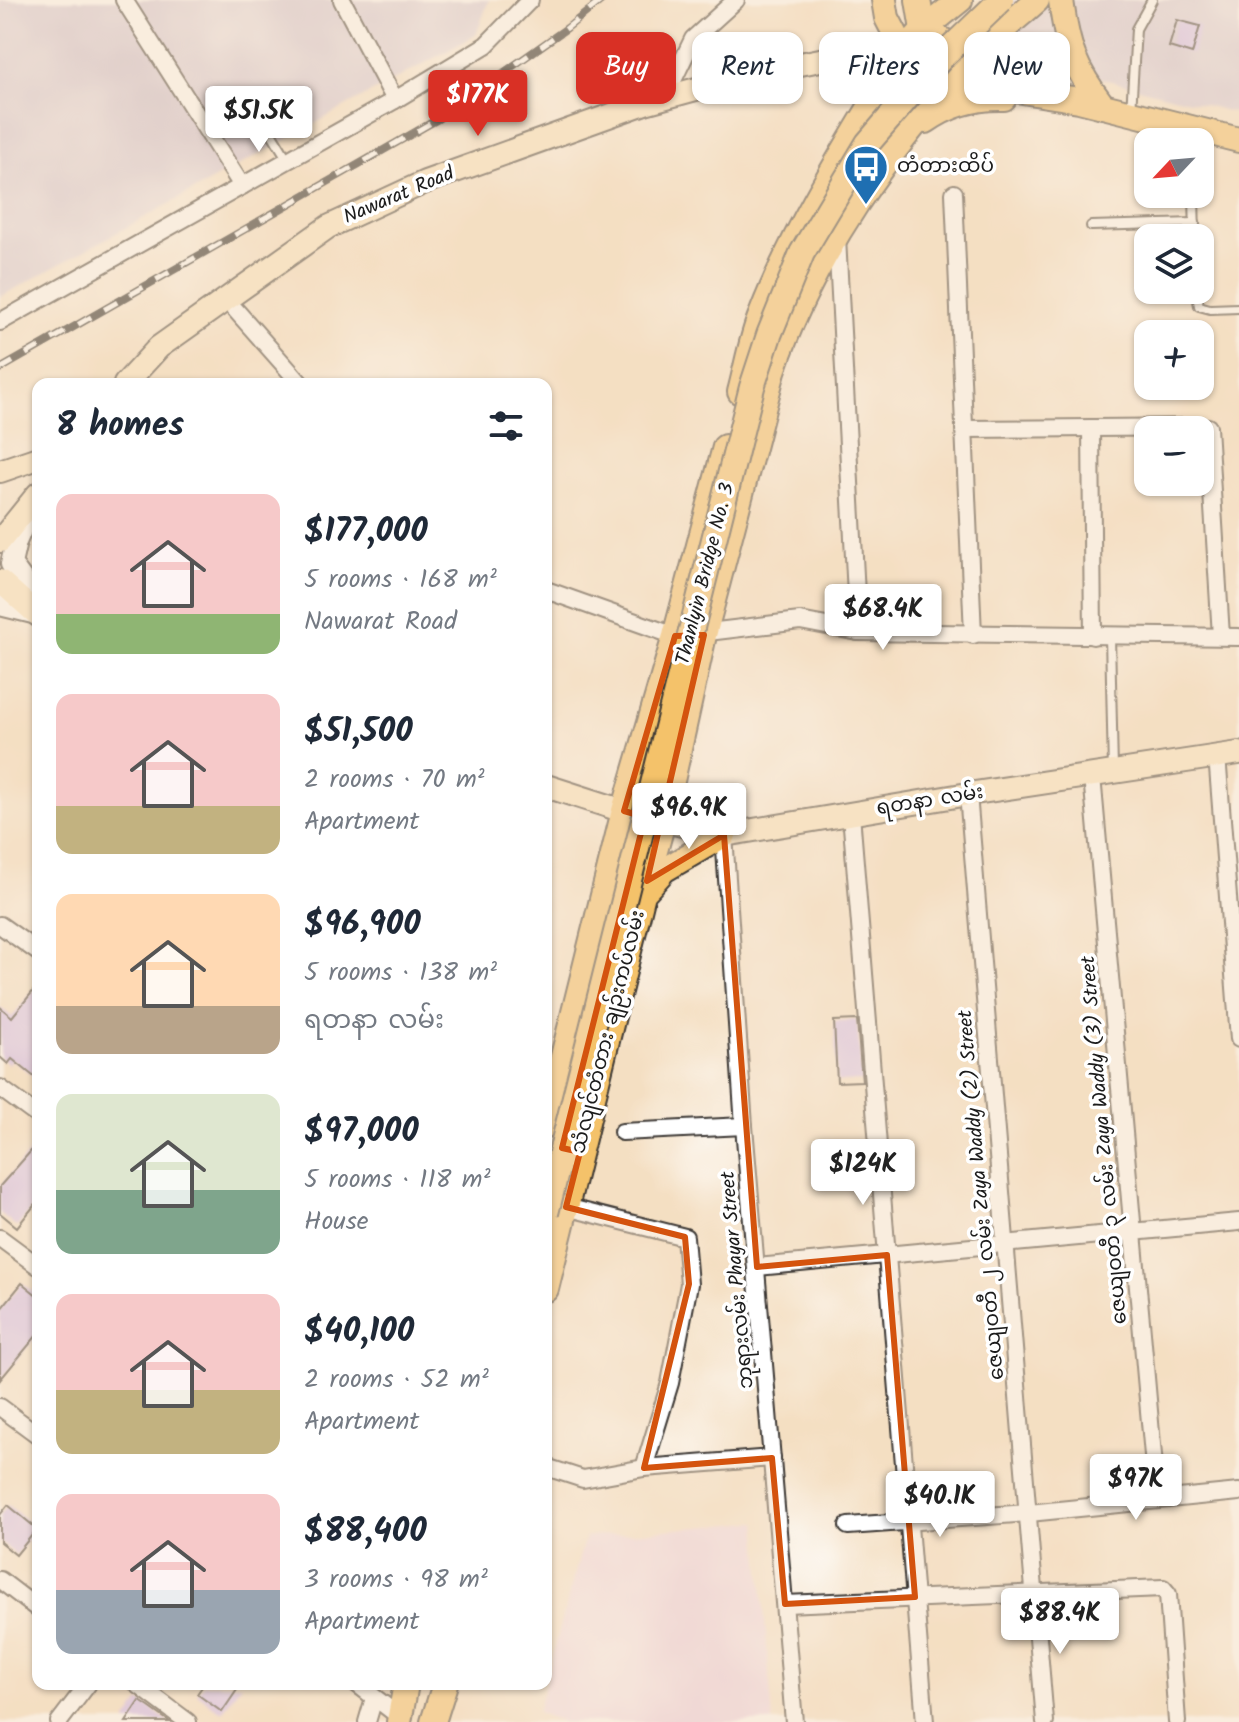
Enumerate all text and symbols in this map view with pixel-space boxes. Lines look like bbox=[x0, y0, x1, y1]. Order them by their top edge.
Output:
chip: Buy bbox=[576, 32, 676, 104]
chip: Rent bbox=[692, 32, 803, 104]
chip: Filters bbox=[819, 32, 948, 104]
chip: New bbox=[964, 32, 1070, 104]
pin: $177K bbox=[422, 70, 534, 138]
text: $177K bbox=[446, 75, 510, 117]
pin: $51.5K bbox=[194, 86, 324, 154]
text: $51.5K bbox=[223, 91, 295, 133]
north arrow bbox=[1134, 128, 1214, 208]
map controls bbox=[1134, 128, 1214, 496]
bus stop icon: တံတားထိပ် bbox=[842, 143, 890, 206]
place label: တံတားထိပ် bbox=[897, 151, 994, 183]
street label: Nawarat Road bbox=[339, 158, 460, 234]
button: layers bbox=[1134, 224, 1214, 304]
button: + bbox=[1134, 320, 1214, 400]
text: 8 homes bbox=[56, 399, 184, 453]
icon: filters bbox=[484, 404, 528, 448]
button: − bbox=[1134, 416, 1214, 496]
street label: Thanlyin Bridge No. 3 bbox=[668, 480, 744, 668]
text: $177,000 bbox=[304, 505, 428, 559]
icon: home bbox=[120, 526, 216, 622]
text: 5 rooms · 168 m² bbox=[304, 559, 497, 601]
pin: $68.4K bbox=[818, 584, 948, 652]
text: $68.4K bbox=[843, 589, 923, 631]
text: Nawarat Road bbox=[304, 601, 457, 643]
text: $51,500 bbox=[304, 705, 413, 759]
icon: home bbox=[120, 726, 216, 822]
text: 2 rooms · 70 m² bbox=[304, 759, 485, 801]
street label: ရတနာ လမ်း bbox=[874, 777, 986, 825]
pin: $96.9K bbox=[624, 783, 754, 851]
text: $96.9K bbox=[650, 788, 728, 830]
text: Apartment bbox=[304, 801, 419, 843]
text: $96,900 bbox=[304, 898, 421, 952]
street label: သံလျင်တံတား ချဉ်းကပ်လမ်း bbox=[563, 907, 655, 1157]
icon: home bbox=[120, 926, 216, 1022]
text: 5 rooms · 138 m² bbox=[304, 952, 497, 994]
street label: ဇေယျဝတီ ၃ လမ်း Zaya Waddy (3) Street bbox=[1073, 954, 1137, 1326]
text: ရတနာ လမ်း bbox=[304, 1000, 444, 1042]
street label: ဇေယျဝတီ ၂ လမ်း Zaya Waddy (2) Street bbox=[950, 1008, 1014, 1381]
text: $97,000 bbox=[304, 1105, 419, 1159]
icon: home bbox=[120, 1126, 216, 1222]
pin: $124K bbox=[807, 1139, 919, 1207]
text: $124K bbox=[829, 1144, 897, 1186]
text: 5 rooms · 118 m² bbox=[304, 1159, 490, 1201]
street label: ဘုရားလမ်း Phayar Street bbox=[713, 1170, 763, 1390]
text: House bbox=[304, 1201, 368, 1243]
text: $40,100 bbox=[304, 1305, 414, 1359]
icon: home bbox=[120, 1326, 216, 1422]
text: 2 rooms · 52 m² bbox=[304, 1359, 489, 1401]
text: Apartment bbox=[304, 1401, 419, 1443]
pin: $97K bbox=[1089, 1454, 1183, 1522]
text: $97K bbox=[1108, 1459, 1164, 1501]
pin: $40.1K bbox=[875, 1471, 1005, 1539]
text: $40.1K bbox=[904, 1476, 976, 1518]
text: $88,400 bbox=[304, 1505, 427, 1559]
icon: home bbox=[120, 1526, 216, 1622]
text: 3 rooms · 98 m² bbox=[304, 1559, 488, 1601]
pin: $88.4K bbox=[995, 1588, 1125, 1656]
text: $88.4K bbox=[1019, 1593, 1101, 1635]
text: Apartment bbox=[304, 1601, 419, 1643]

